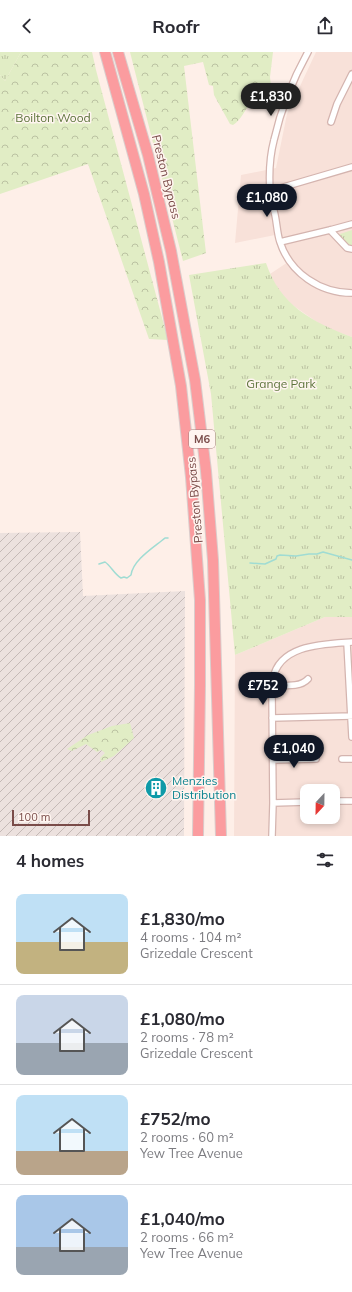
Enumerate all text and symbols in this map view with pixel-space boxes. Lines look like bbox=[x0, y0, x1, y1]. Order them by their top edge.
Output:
icon: back bbox=[16, 15, 38, 37]
text: Roofr bbox=[152, 15, 200, 38]
icon: share bbox=[314, 15, 336, 37]
pin: £1,830 bbox=[238, 83, 304, 117]
text: £1,830 bbox=[250, 88, 292, 104]
park label: Boilton Wood bbox=[15, 110, 91, 125]
street label: Preston Bypass bbox=[149, 133, 184, 221]
pin: £1,080 bbox=[234, 184, 300, 218]
text: £1,080 bbox=[246, 189, 288, 205]
park label: Grange Park bbox=[246, 376, 317, 391]
road number: M6 bbox=[189, 430, 215, 448]
street label: Preston Bypass bbox=[183, 456, 206, 544]
pin: £752 bbox=[239, 672, 287, 706]
text: £752 bbox=[247, 677, 279, 693]
pin: £1,040 bbox=[261, 735, 327, 769]
text: £1,040 bbox=[273, 740, 315, 756]
place label: Menzies Distribution bbox=[172, 773, 236, 802]
building icon: Menzies Distribution bbox=[143, 775, 169, 801]
north arrow bbox=[300, 784, 340, 824]
map controls bbox=[300, 784, 340, 824]
scale bar bbox=[12, 808, 90, 827]
text: 100 m bbox=[18, 810, 50, 824]
icon: filters bbox=[314, 849, 336, 871]
text: 4 homes bbox=[16, 850, 84, 871]
text: £1,830/mo bbox=[140, 908, 225, 929]
icon: home bbox=[48, 910, 96, 958]
text: 4 rooms · 104 m² bbox=[140, 929, 241, 945]
text: Grizedale Crescent bbox=[140, 945, 253, 961]
text: £1,080/mo bbox=[140, 1008, 225, 1029]
icon: home bbox=[48, 1011, 96, 1059]
text: 2 rooms · 78 m² bbox=[140, 1029, 234, 1045]
text: Grizedale Crescent bbox=[140, 1045, 253, 1061]
text: £752/mo bbox=[140, 1108, 211, 1129]
icon: home bbox=[48, 1111, 96, 1159]
text: 2 rooms · 60 m² bbox=[140, 1129, 234, 1145]
text: Yew Tree Avenue bbox=[140, 1145, 243, 1161]
text: £1,040/mo bbox=[140, 1208, 225, 1229]
icon: home bbox=[48, 1211, 96, 1259]
text: 2 rooms · 66 m² bbox=[140, 1229, 234, 1245]
text: Yew Tree Avenue bbox=[140, 1245, 243, 1261]

